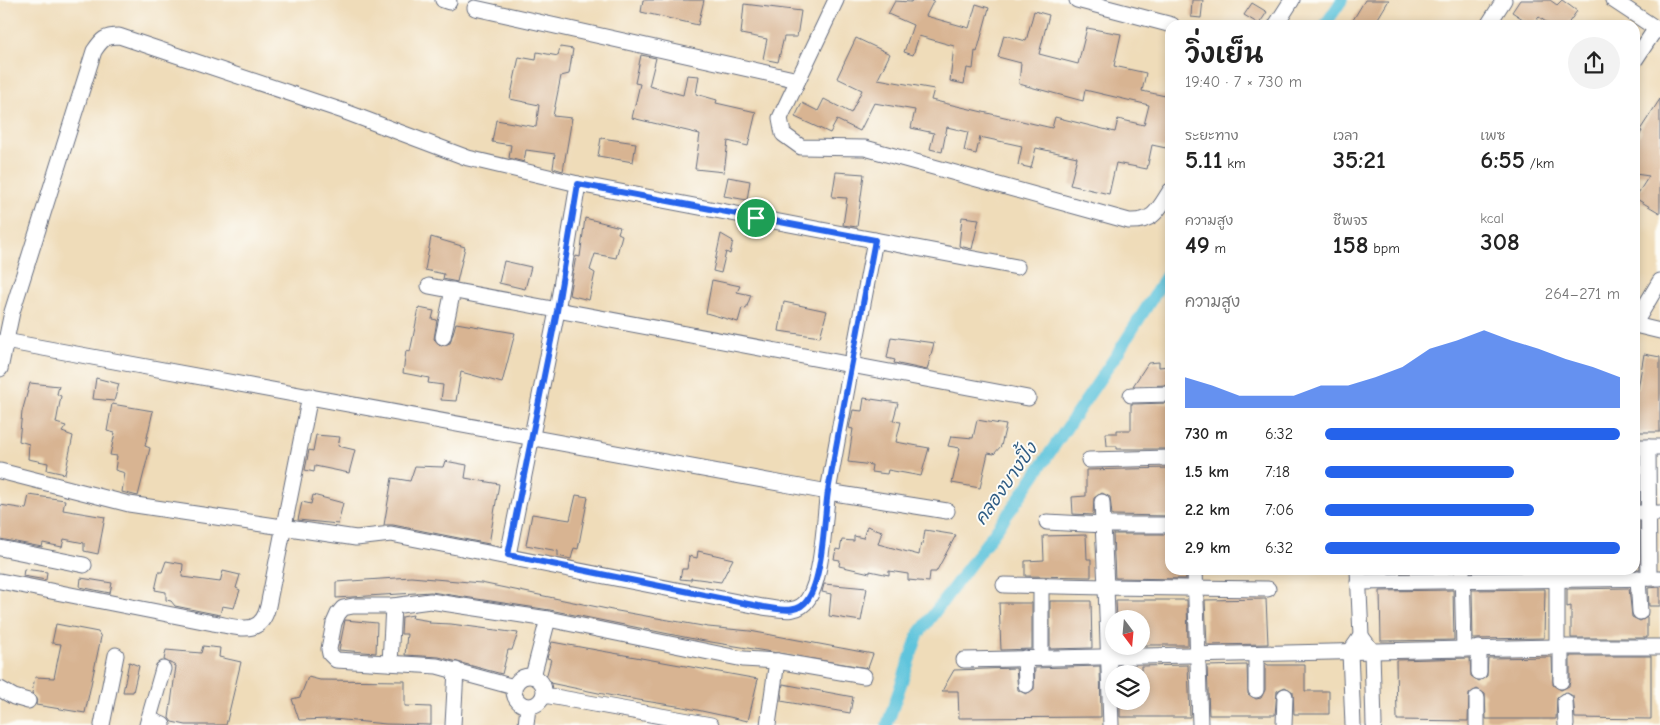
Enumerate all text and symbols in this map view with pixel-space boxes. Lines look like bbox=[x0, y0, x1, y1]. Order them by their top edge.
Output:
button: share bbox=[1568, 37, 1620, 89]
text: วิ่งเย็น bbox=[1185, 38, 1263, 70]
text: 19:40 · 7 × 730 m bbox=[1185, 73, 1302, 91]
text: ระยะทาง bbox=[1185, 127, 1238, 144]
text: เวลา bbox=[1333, 127, 1359, 144]
text: เพซ bbox=[1480, 127, 1505, 144]
text: 5.11 bbox=[1185, 145, 1222, 174]
text: 35:21 bbox=[1333, 145, 1386, 174]
text: 6:55 bbox=[1480, 145, 1525, 174]
text: km bbox=[1222, 155, 1245, 172]
text: /km bbox=[1525, 155, 1554, 172]
pin bbox=[735, 197, 777, 239]
icon: arrive bbox=[742, 204, 770, 232]
text: kcal bbox=[1480, 210, 1504, 227]
text: ความสูง bbox=[1185, 212, 1233, 229]
text: ชีพจร bbox=[1333, 212, 1368, 229]
text: 308 bbox=[1480, 227, 1520, 256]
text: 49 bbox=[1185, 230, 1210, 259]
text: 158 bbox=[1333, 230, 1369, 259]
text: m bbox=[1210, 240, 1226, 257]
text: bpm bbox=[1369, 240, 1400, 257]
text: 264–271 m bbox=[1545, 285, 1620, 303]
text: ความสูง bbox=[1185, 293, 1240, 311]
text: 730 m bbox=[1185, 425, 1228, 443]
text: 6:32 bbox=[1265, 425, 1293, 443]
water label: คลองบางปิ้ง bbox=[965, 434, 1043, 529]
text: 1.5 km bbox=[1185, 463, 1229, 481]
text: 7:18 bbox=[1265, 463, 1290, 481]
text: 2.2 km bbox=[1185, 501, 1230, 519]
text: 7:06 bbox=[1265, 501, 1294, 519]
text: 2.9 km bbox=[1185, 539, 1230, 557]
text: 6:32 bbox=[1265, 539, 1293, 557]
north arrow bbox=[1105, 610, 1150, 655]
map controls bbox=[1105, 610, 1150, 710]
button: layers bbox=[1105, 665, 1150, 710]

